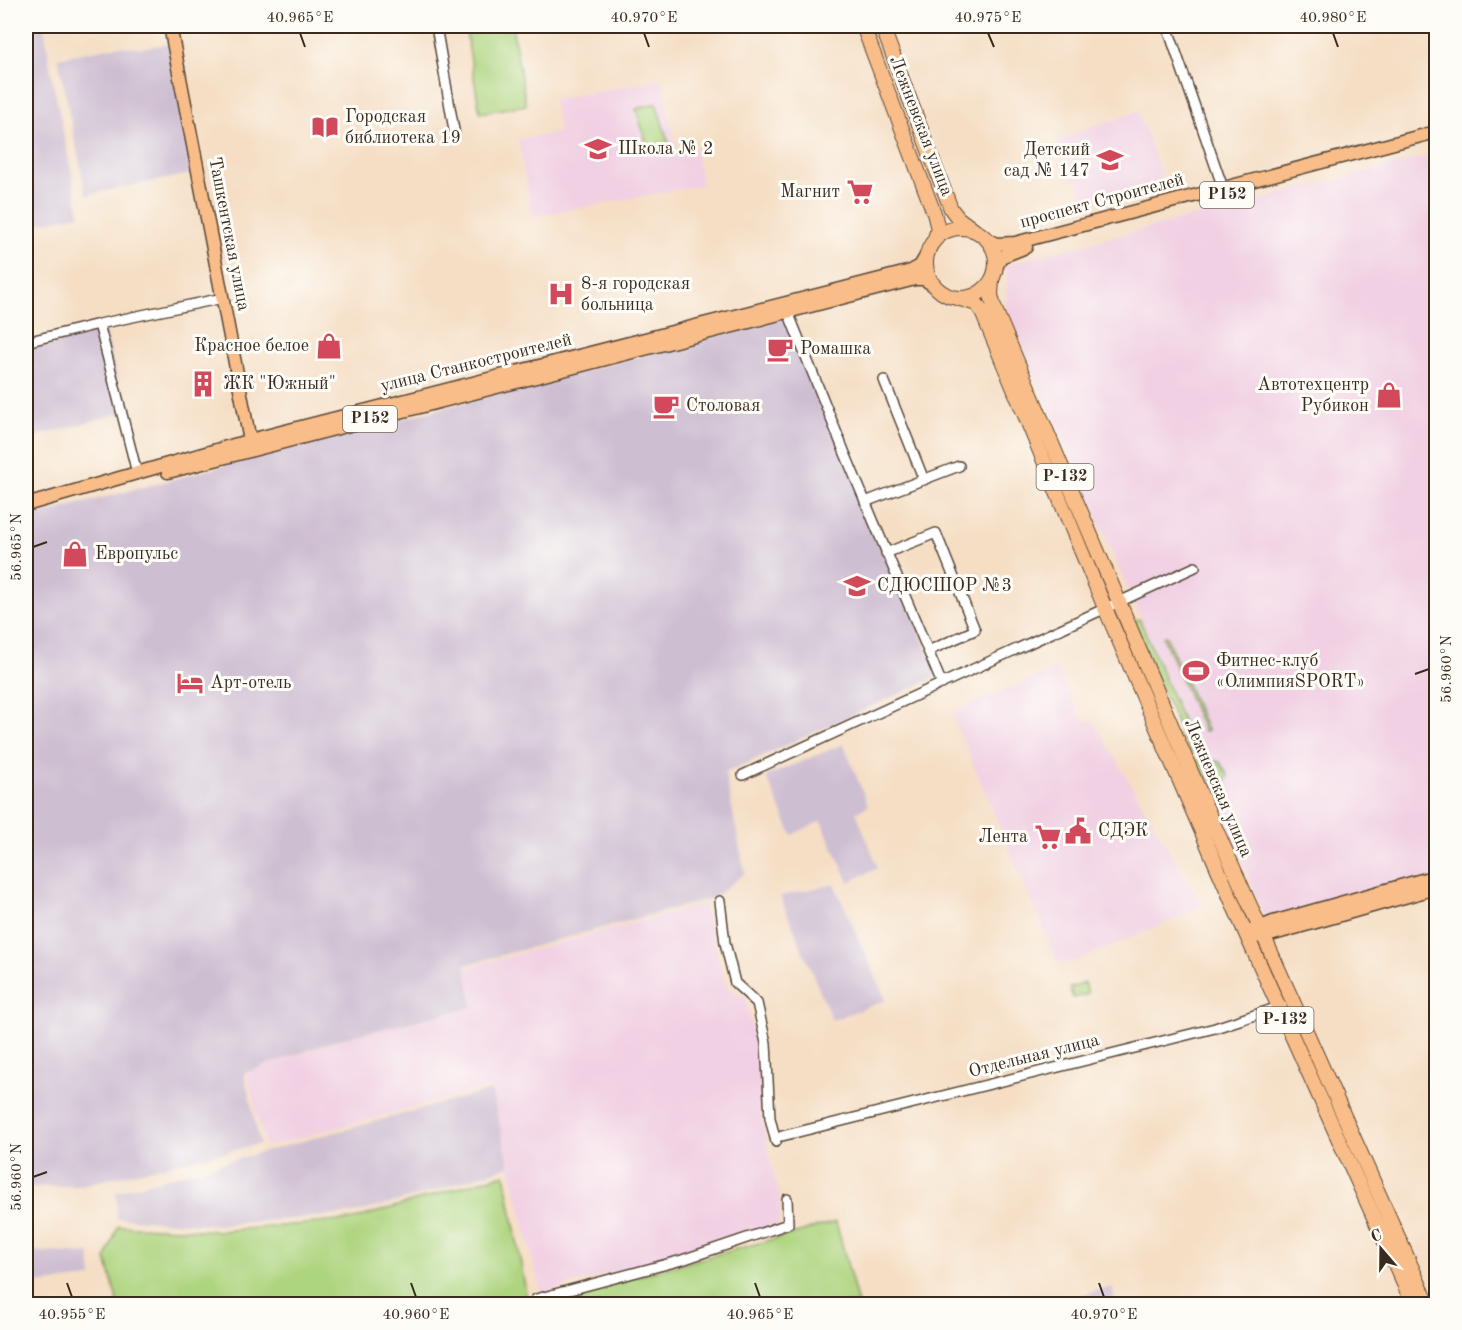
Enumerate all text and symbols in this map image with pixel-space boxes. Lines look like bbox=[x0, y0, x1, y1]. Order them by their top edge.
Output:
text: 40.965°E bbox=[267, 11, 333, 26]
text: 40.970°E bbox=[611, 11, 677, 26]
text: 40.975°E bbox=[955, 11, 1021, 26]
text: 40.980°E bbox=[1300, 11, 1366, 26]
street label: Лежневская улица bbox=[886, 54, 956, 199]
place label: Городская библиотека 19 bbox=[345, 108, 461, 147]
library icon: Городская библиотека 19 bbox=[310, 112, 340, 142]
school or university icon: Школа № 2 bbox=[583, 134, 613, 164]
place label: Школа № 2 bbox=[618, 140, 714, 158]
place label: Детский сад № 147 bbox=[1004, 141, 1090, 180]
school or university icon: Детский сад № 147 bbox=[1095, 145, 1125, 175]
street label: Ташкентская улица bbox=[205, 156, 253, 313]
street label: проспект Строителей bbox=[1018, 170, 1186, 232]
supermarket icon: Магнит bbox=[845, 177, 875, 207]
road number: Р152 bbox=[1200, 182, 1254, 208]
place label: Магнит bbox=[780, 183, 840, 201]
place label: 8-я городская больница bbox=[581, 275, 690, 314]
hospital icon: 8-я городская больница bbox=[546, 279, 576, 309]
shop icon: Красное белое bbox=[314, 331, 344, 361]
street label: улица Станкостроителей bbox=[379, 331, 573, 395]
cafe icon: Ромашка bbox=[765, 334, 795, 364]
place label: Красное белое bbox=[194, 337, 309, 355]
place label: Ромашка bbox=[800, 340, 871, 358]
building icon: ЖК "Южный" bbox=[188, 369, 218, 399]
place label: ЖК "Южный" bbox=[223, 375, 336, 393]
place label: Автотехцентр Рубикон bbox=[1257, 376, 1369, 415]
shop icon: Автотехцентр Рубикон bbox=[1374, 380, 1404, 410]
cafe icon: Столовая bbox=[651, 391, 681, 421]
place label: Столовая bbox=[686, 397, 760, 415]
road number: Р152 bbox=[343, 406, 397, 432]
road number: Р-132 bbox=[1036, 464, 1094, 490]
text: 56.965°N bbox=[10, 513, 25, 581]
shop icon: Европульс bbox=[60, 539, 90, 569]
place label: Европульс bbox=[95, 545, 178, 563]
school or university icon: СДЮСШОР №3 bbox=[842, 571, 872, 601]
place label: СДЮСШОР №3 bbox=[877, 577, 1012, 595]
text: 56.960°N bbox=[1440, 635, 1455, 703]
place label: Фитнес-клуб «ОлимпияSPORT» bbox=[1216, 652, 1365, 691]
sports icon: Фитнес-клуб «ОлимпияSPORT» bbox=[1181, 656, 1211, 686]
hotel icon: Арт-отель bbox=[175, 668, 205, 698]
place label: Арт-отель bbox=[210, 674, 291, 692]
street label: Лежневская улица bbox=[1181, 716, 1255, 860]
public building icon: СДЭК bbox=[1063, 816, 1093, 846]
supermarket icon: Лента bbox=[1033, 822, 1063, 852]
place label: СДЭК bbox=[1098, 822, 1148, 840]
place label: Лента bbox=[978, 828, 1028, 846]
road number: Р-132 bbox=[1256, 1007, 1314, 1033]
street label: Отдельная улица bbox=[967, 1031, 1101, 1081]
text: 56.960°N bbox=[10, 1143, 25, 1211]
north arrow bbox=[1351, 1219, 1411, 1279]
text: С bbox=[1369, 1227, 1384, 1246]
text: 40.955°E bbox=[39, 1308, 105, 1323]
text: 40.960°E bbox=[383, 1308, 449, 1323]
text: 40.965°E bbox=[727, 1308, 793, 1323]
text: 40.970°E bbox=[1071, 1308, 1137, 1323]

